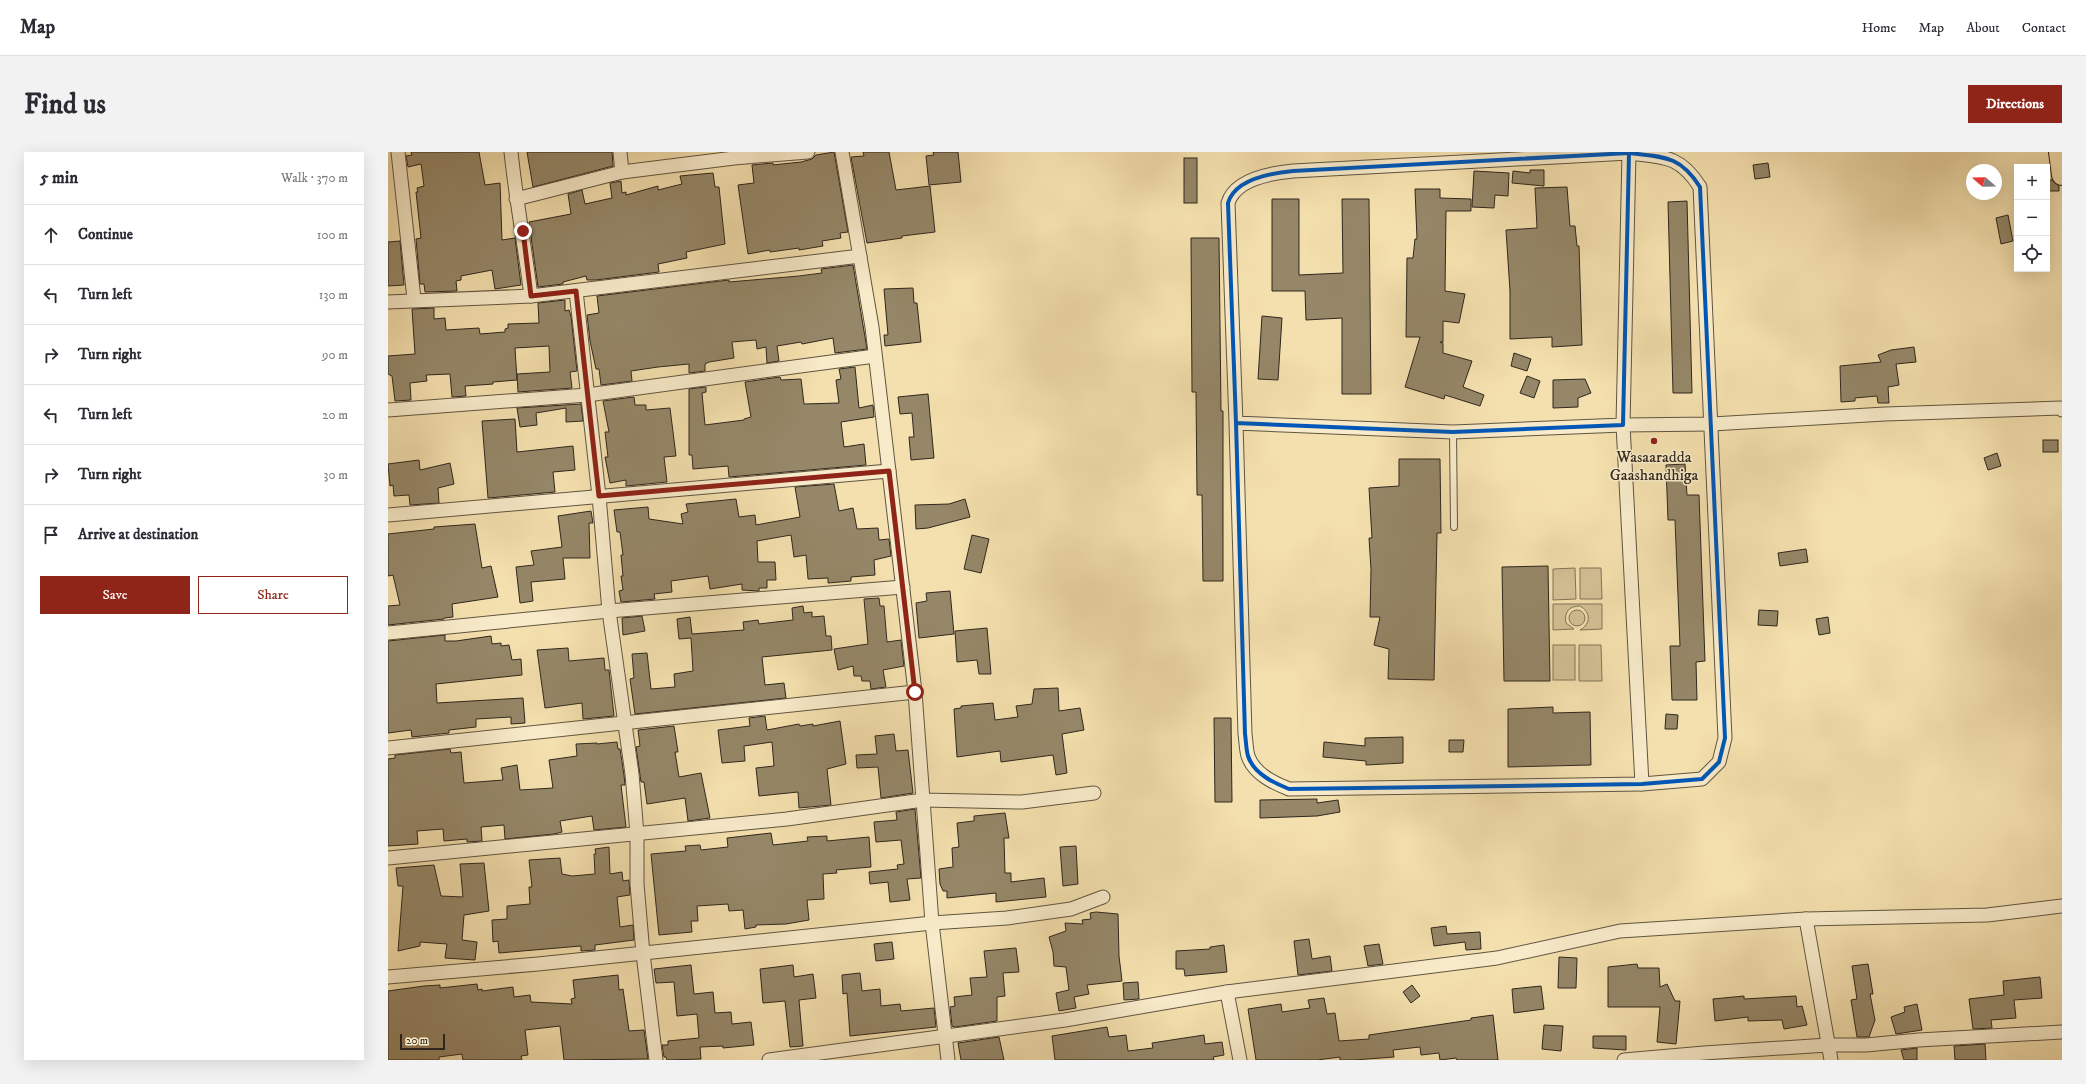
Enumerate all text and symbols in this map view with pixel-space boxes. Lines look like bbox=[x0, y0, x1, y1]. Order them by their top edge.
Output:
text: Map bbox=[20, 16, 55, 39]
text: Home bbox=[1862, 19, 1896, 37]
text: Map bbox=[1918, 19, 1944, 37]
text: About bbox=[1966, 19, 2000, 37]
text: Contact bbox=[2022, 19, 2066, 37]
button: Directions bbox=[1968, 85, 2062, 123]
text: Find us bbox=[24, 87, 106, 122]
north arrow bbox=[1966, 164, 2002, 200]
map controls bbox=[2014, 164, 2050, 272]
button: + bbox=[2014, 164, 2050, 200]
text: 5 min bbox=[40, 167, 78, 189]
text: Walk · 370 m bbox=[281, 170, 348, 186]
button: − bbox=[2014, 200, 2050, 236]
route end bbox=[514, 222, 532, 240]
icon: ahead bbox=[40, 224, 62, 246]
text: Continue bbox=[78, 225, 133, 244]
text: 100 m bbox=[317, 227, 348, 243]
button: locate bbox=[2014, 236, 2050, 272]
icon: left bbox=[40, 284, 62, 306]
text: Turn left bbox=[78, 285, 132, 304]
text: 130 m bbox=[319, 287, 348, 303]
icon: right bbox=[40, 344, 62, 366]
text: Turn right bbox=[78, 345, 141, 364]
text: 90 m bbox=[322, 347, 348, 363]
icon: left bbox=[40, 404, 62, 426]
text: Turn left bbox=[78, 405, 132, 424]
text: 20 m bbox=[322, 407, 348, 423]
marker: Wasaaradda Gaashandhiga bbox=[1649, 436, 1659, 446]
place label: Wasaaradda Gaashandhiga bbox=[1610, 447, 1699, 485]
icon: right bbox=[40, 464, 62, 486]
text: Turn right bbox=[78, 465, 141, 484]
text: 30 m bbox=[324, 467, 348, 483]
icon: arrive bbox=[40, 524, 62, 546]
text: Arrive at destination bbox=[78, 525, 198, 544]
button: Save bbox=[40, 576, 190, 614]
button: Share bbox=[198, 576, 348, 614]
route start bbox=[906, 683, 924, 701]
scale bar bbox=[400, 1032, 445, 1051]
text: 20 m bbox=[406, 1034, 428, 1048]

